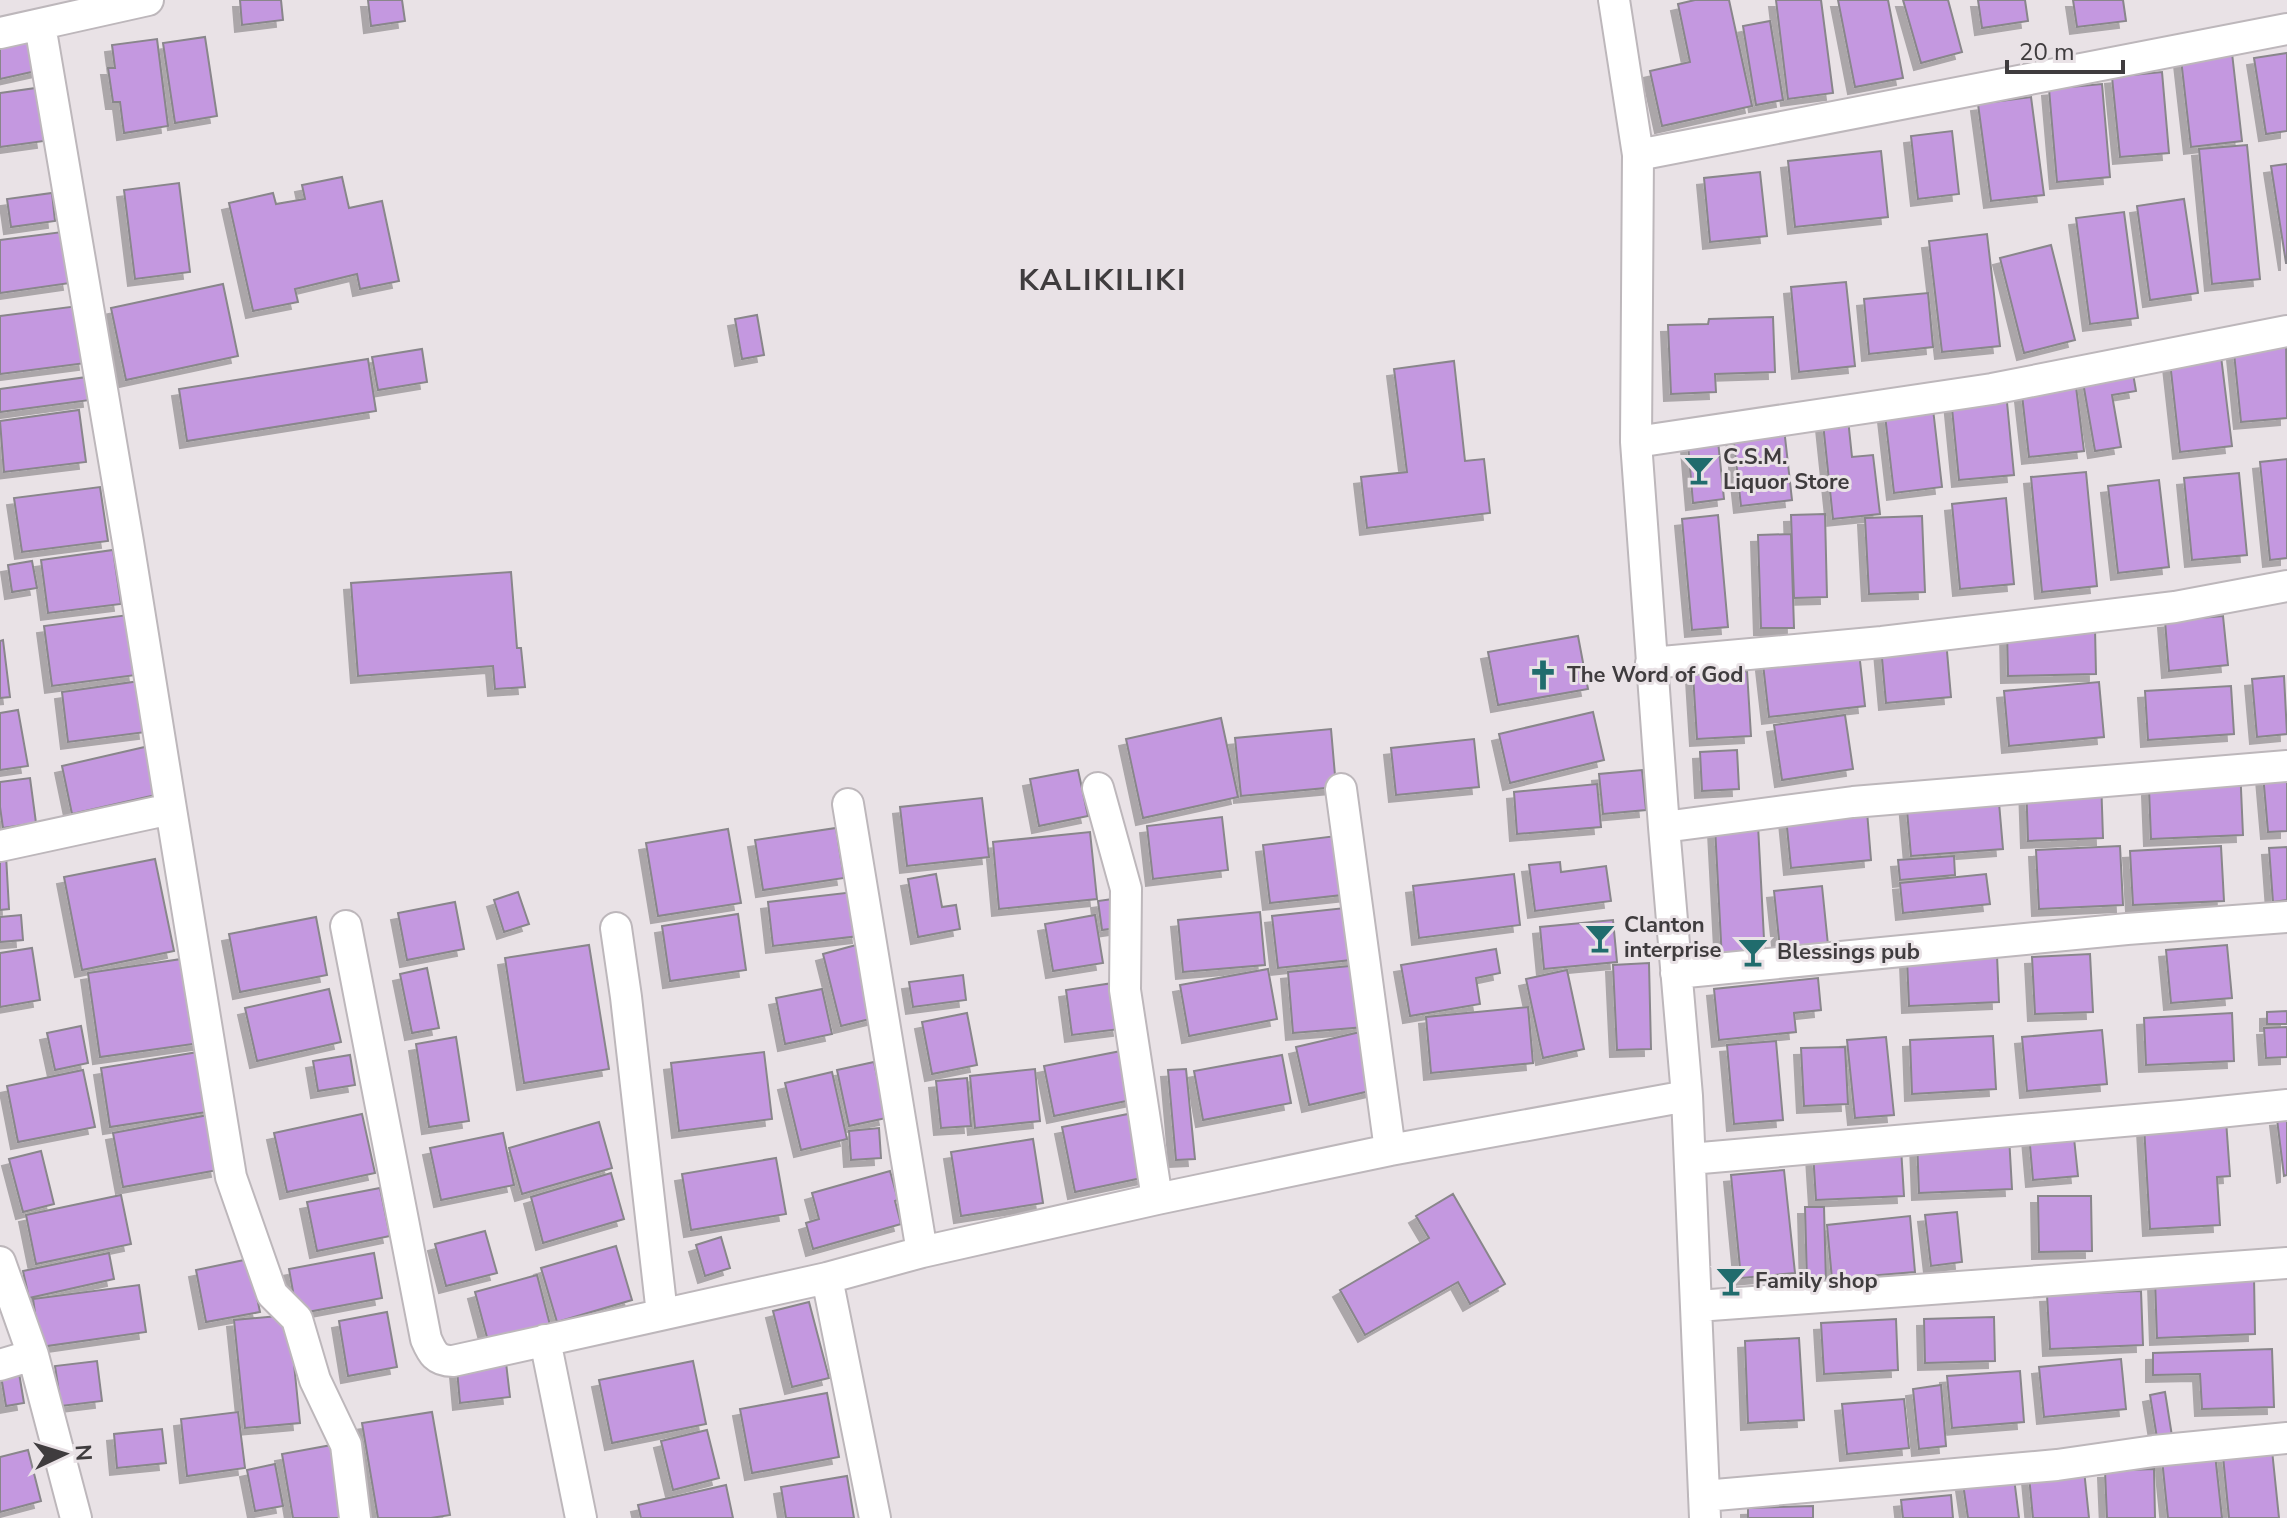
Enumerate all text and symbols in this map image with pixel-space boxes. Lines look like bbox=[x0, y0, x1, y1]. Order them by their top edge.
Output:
scale bar bbox=[2007, 24, 2123, 74]
text: 20 m bbox=[2019, 36, 2075, 68]
district label: KALIKILIKI bbox=[1019, 260, 1187, 301]
place label: C.S.M. Liquor Store bbox=[1723, 442, 1849, 497]
bar icon: C.S.M. Liquor Store bbox=[1682, 453, 1716, 487]
church icon: The Word of God bbox=[1526, 658, 1560, 692]
place label: The Word of God bbox=[1567, 660, 1743, 690]
place label: Clanton interprise bbox=[1624, 910, 1722, 965]
bar icon: Clanton interprise bbox=[1583, 921, 1617, 955]
bar icon: Blessings pub bbox=[1736, 935, 1770, 969]
place label: Blessings pub bbox=[1777, 937, 1920, 967]
bar icon: Family shop bbox=[1714, 1264, 1748, 1298]
place label: Family shop bbox=[1755, 1266, 1878, 1296]
north arrow bbox=[24, 1414, 104, 1494]
text: N bbox=[67, 1443, 98, 1462]

